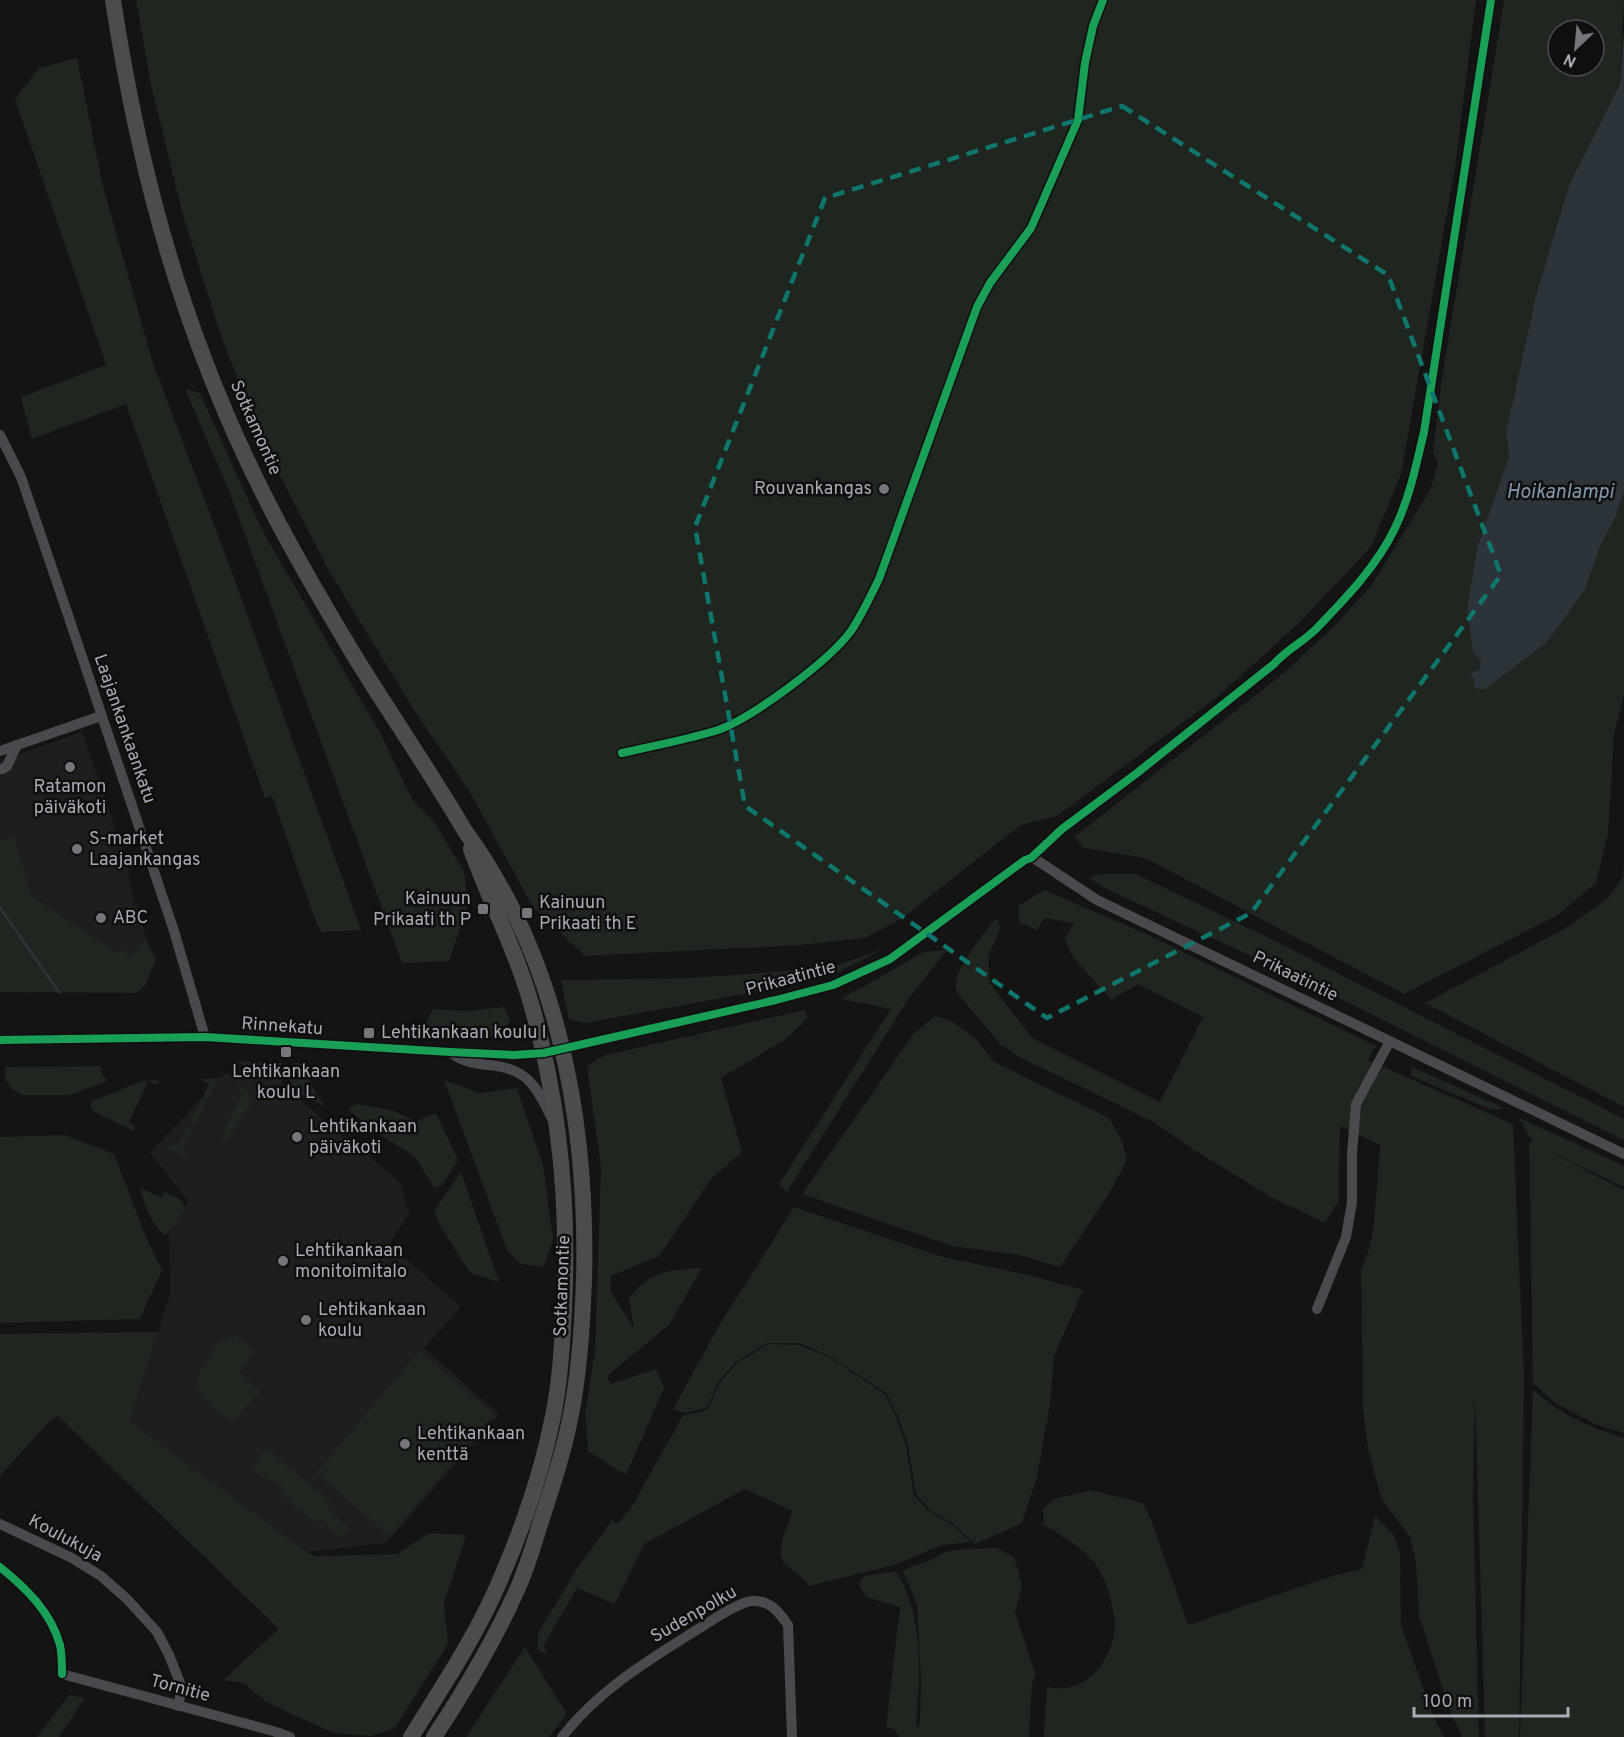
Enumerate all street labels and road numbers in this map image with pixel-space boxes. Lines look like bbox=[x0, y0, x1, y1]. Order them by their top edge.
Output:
street label: Sotkamontie bbox=[224, 377, 286, 479]
street label: Laajankankaankatu bbox=[88, 651, 160, 807]
street label: Prikaatintie bbox=[1248, 946, 1342, 1008]
street label: Prikaatintie bbox=[743, 956, 839, 1002]
street label: Rinnekatu bbox=[240, 1013, 324, 1041]
street label: Sotkamontie bbox=[550, 1235, 576, 1337]
street label: Koulukuja bbox=[24, 1510, 106, 1568]
street label: Sudenpolku bbox=[647, 1581, 741, 1649]
street label: Tornitie bbox=[147, 1670, 213, 1708]

